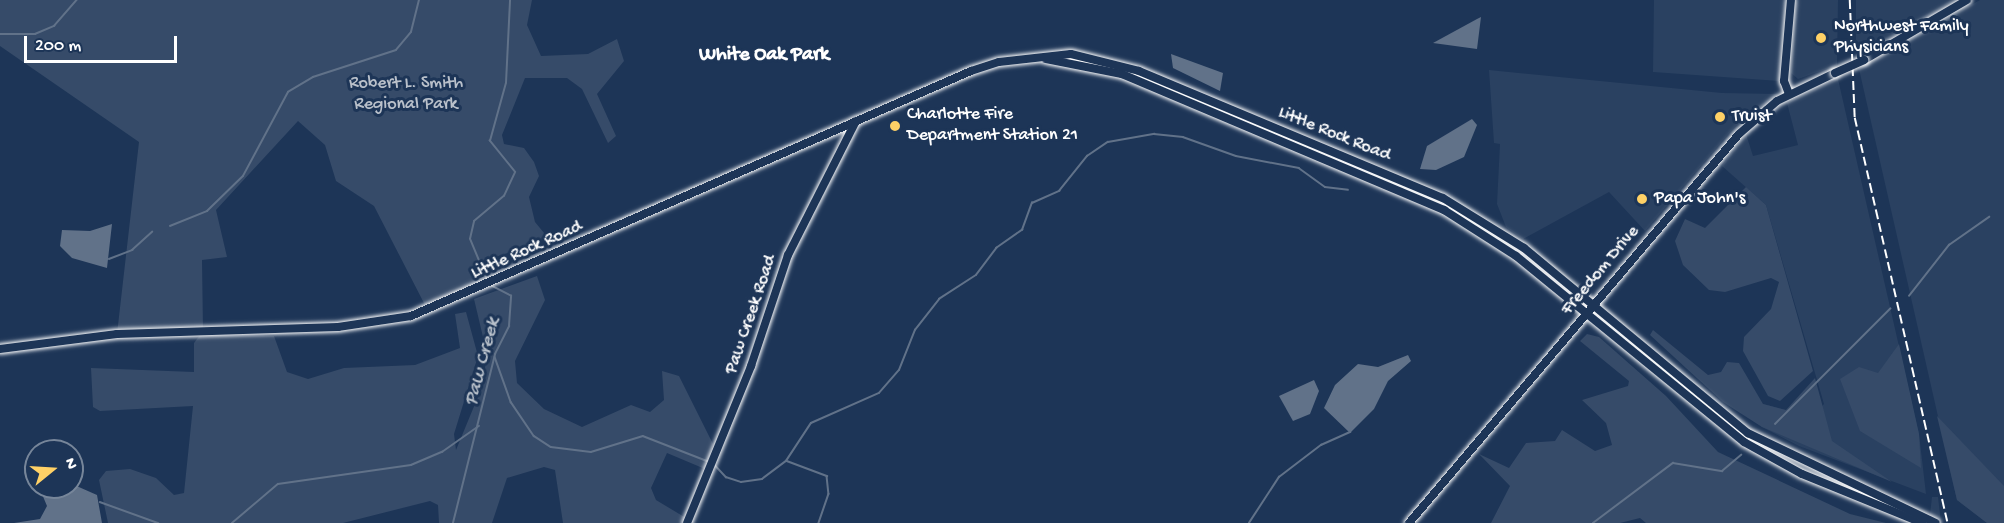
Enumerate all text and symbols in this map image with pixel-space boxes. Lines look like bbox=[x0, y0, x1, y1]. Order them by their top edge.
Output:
place label: Northwest Family Physicians bbox=[1834, 17, 1969, 60]
scale bar bbox=[27, 24, 180, 62]
marker: Northwest Family Physicians bbox=[1812, 29, 1830, 47]
text: 200 m bbox=[35, 36, 81, 57]
district label: White Oak Park bbox=[699, 43, 829, 67]
park label: Robert L. Smith Regional Park bbox=[349, 74, 463, 116]
street label: Little Rock Road bbox=[1275, 103, 1393, 167]
place label: Charlotte Fire Department Station 21 bbox=[907, 105, 1078, 148]
place label: Truist bbox=[1732, 106, 1772, 128]
marker: Truist bbox=[1713, 110, 1727, 124]
marker: Charlotte Fire Department Station 21 bbox=[888, 119, 902, 133]
place label: Papa John's bbox=[1654, 188, 1745, 210]
marker: Papa John's bbox=[1635, 192, 1649, 206]
street label: Little Rock Road bbox=[468, 217, 586, 285]
street label: Freedom Drive bbox=[1557, 222, 1645, 320]
street label: Paw Creek Road bbox=[722, 253, 782, 377]
water label: Paw Creek bbox=[460, 315, 506, 409]
north arrow bbox=[24, 439, 84, 499]
text: N bbox=[59, 456, 80, 472]

